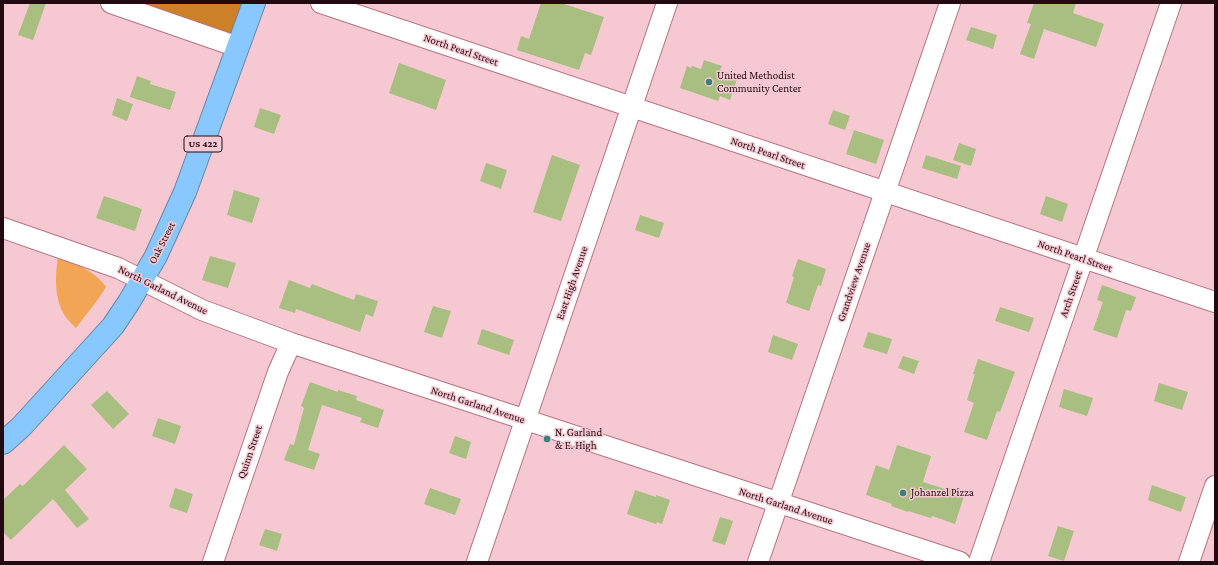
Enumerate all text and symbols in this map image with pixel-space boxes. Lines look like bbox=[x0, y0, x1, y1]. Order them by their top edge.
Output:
street label: North Pearl Street bbox=[422, 31, 500, 69]
place label: United Methodist Community Center bbox=[717, 69, 801, 95]
marker: United Methodist Community Center bbox=[704, 77, 714, 87]
street label: North Pearl Street bbox=[729, 134, 807, 172]
road number: US 422 bbox=[184, 136, 222, 152]
street label: Oak Street bbox=[146, 220, 178, 266]
street label: North Pearl Street bbox=[1036, 237, 1114, 275]
street label: Grandview Avenue bbox=[834, 241, 874, 323]
street label: East High Avenue bbox=[553, 245, 591, 321]
street label: North Garland Avenue bbox=[116, 263, 210, 317]
street label: Arch Street bbox=[1057, 269, 1085, 319]
street label: North Garland Avenue bbox=[429, 384, 527, 426]
street label: Quinn Street bbox=[235, 424, 265, 480]
place label: N. Garland & E. High bbox=[555, 426, 602, 452]
marker: N. Garland & E. High bbox=[542, 434, 552, 444]
street label: North Garland Avenue bbox=[737, 485, 835, 527]
place label: Johanzel Pizza bbox=[911, 486, 974, 500]
marker: Johanzel Pizza bbox=[898, 488, 908, 498]

